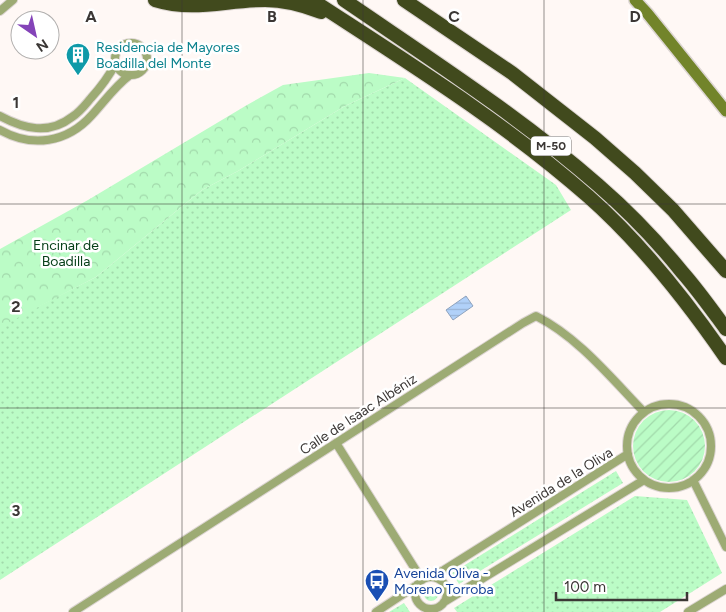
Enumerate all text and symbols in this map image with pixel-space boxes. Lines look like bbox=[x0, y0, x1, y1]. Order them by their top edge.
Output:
text: A bbox=[85, 7, 97, 26]
text: B bbox=[267, 7, 277, 26]
text: C bbox=[448, 7, 460, 26]
text: D bbox=[629, 7, 641, 26]
north arrow bbox=[10, 10, 60, 60]
text: N bbox=[33, 35, 51, 55]
place label: Residencia de Mayores Boadilla del Monte bbox=[96, 39, 240, 72]
building icon: Residencia de Mayores Boadilla del Monte bbox=[65, 42, 91, 76]
text: 1 bbox=[13, 93, 19, 112]
road number: M-50 bbox=[531, 136, 571, 156]
park label: Encinar de Boadilla bbox=[33, 237, 99, 270]
text: 2 bbox=[11, 297, 21, 316]
street label: Calle de Isaac Albéniz bbox=[297, 370, 420, 459]
street label: Avenida de la Oliva bbox=[507, 444, 616, 521]
text: 3 bbox=[12, 501, 21, 520]
place label: Avenida Oliva - Moreno Torroba bbox=[394, 565, 494, 598]
bus stop icon: Avenida Oliva - Moreno Torroba bbox=[364, 568, 390, 602]
scale bar bbox=[556, 570, 687, 602]
text: 100 m bbox=[564, 578, 606, 596]

